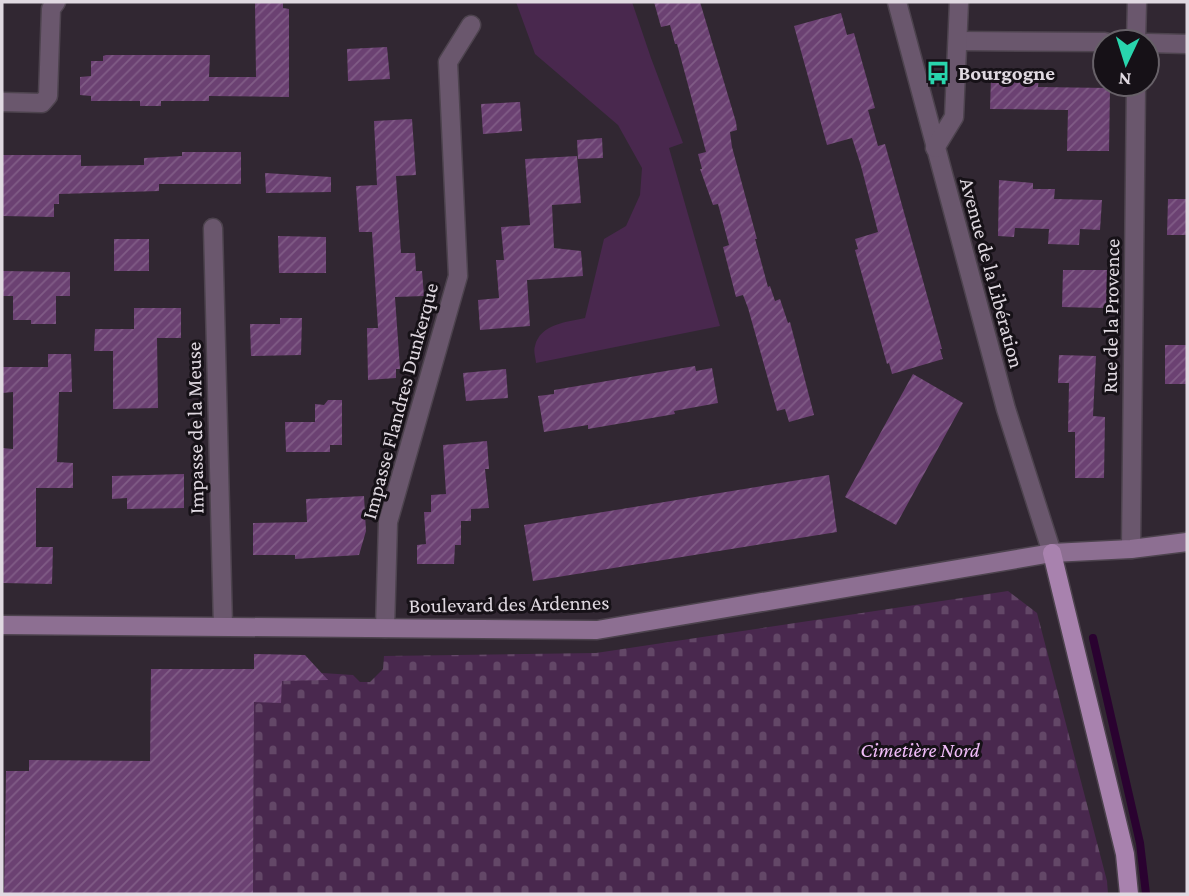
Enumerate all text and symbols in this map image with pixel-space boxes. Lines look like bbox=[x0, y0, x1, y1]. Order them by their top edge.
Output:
north arrow bbox=[1091, 28, 1161, 98]
bus stop icon: Bourgogne bbox=[924, 59, 952, 87]
place label: Bourgogne bbox=[958, 61, 1055, 85]
text: N bbox=[1118, 69, 1132, 90]
street label: Avenue de la Libération bbox=[955, 175, 1029, 371]
street label: Rue de la Provence bbox=[1098, 238, 1124, 394]
street label: Impasse Flandres Dunkerque bbox=[357, 280, 443, 522]
street label: Impasse de la Meuse bbox=[181, 342, 209, 514]
street label: Boulevard des Ardennes bbox=[408, 590, 610, 618]
park label: Cimetière Nord bbox=[860, 738, 981, 762]

